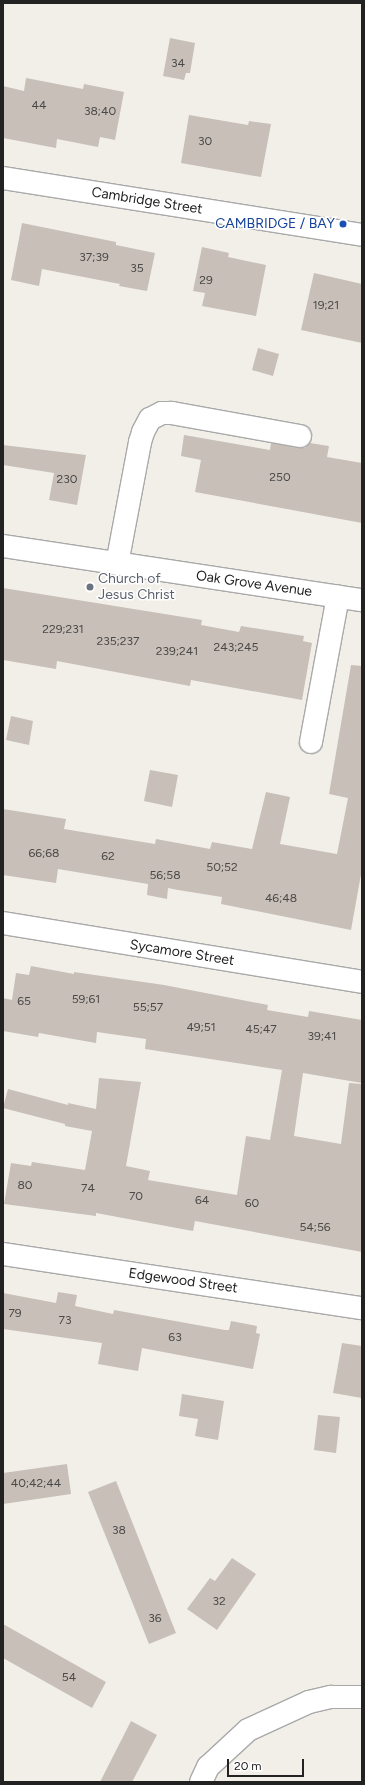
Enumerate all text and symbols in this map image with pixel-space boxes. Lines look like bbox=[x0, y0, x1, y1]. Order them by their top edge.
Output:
house number: 34 bbox=[171, 57, 185, 71]
house number: 44 bbox=[32, 99, 46, 113]
house number: 38;40 bbox=[84, 105, 116, 119]
house number: 30 bbox=[198, 135, 212, 149]
street label: Cambridge Street bbox=[90, 184, 204, 218]
place label: CAMBRIDGE / BAY bbox=[215, 216, 335, 232]
marker: CAMBRIDGE / BAY bbox=[338, 219, 348, 229]
house number: 37;39 bbox=[79, 251, 109, 265]
house number: 35 bbox=[130, 262, 144, 276]
house number: 29 bbox=[199, 274, 213, 288]
house number: 19;21 bbox=[313, 299, 339, 313]
house number: 250 bbox=[269, 471, 291, 485]
house number: 230 bbox=[57, 473, 77, 487]
street label: Oak Grove Avenue bbox=[195, 568, 313, 600]
place label: Church of Jesus Christ bbox=[98, 571, 175, 604]
marker: Church of Jesus Christ bbox=[85, 582, 95, 592]
house number: 229;231 bbox=[42, 623, 84, 637]
house number: 235;237 bbox=[97, 635, 139, 649]
house number: 243;245 bbox=[214, 641, 258, 655]
house number: 239;241 bbox=[156, 645, 198, 659]
house number: 66;68 bbox=[29, 847, 59, 861]
house number: 62 bbox=[101, 850, 115, 864]
house number: 50;52 bbox=[206, 861, 238, 875]
house number: 56;58 bbox=[149, 869, 181, 883]
house number: 46;48 bbox=[265, 892, 297, 906]
street label: Sycamore Street bbox=[129, 936, 235, 970]
house number: 59;61 bbox=[72, 993, 100, 1007]
house number: 65 bbox=[17, 995, 31, 1009]
house number: 55;57 bbox=[133, 1001, 163, 1015]
house number: 49;51 bbox=[186, 1021, 216, 1035]
house number: 45;47 bbox=[245, 1023, 277, 1037]
house number: 39;41 bbox=[308, 1030, 336, 1044]
house number: 80 bbox=[17, 1179, 33, 1193]
house number: 74 bbox=[81, 1182, 95, 1196]
house number: 70 bbox=[129, 1190, 143, 1204]
house number: 64 bbox=[195, 1194, 209, 1208]
house number: 60 bbox=[245, 1197, 259, 1211]
house number: 54;56 bbox=[299, 1221, 331, 1235]
street label: Edgewood Street bbox=[127, 1265, 239, 1297]
house number: 79 bbox=[8, 1307, 22, 1321]
house number: 73 bbox=[59, 1314, 71, 1328]
house number: 63 bbox=[168, 1331, 182, 1345]
house number: 40;42;44 bbox=[11, 1477, 61, 1491]
house number: 38 bbox=[112, 1524, 126, 1538]
house number: 32 bbox=[212, 1595, 226, 1609]
house number: 36 bbox=[148, 1612, 162, 1626]
house number: 54 bbox=[62, 1671, 76, 1685]
scale bar bbox=[229, 1751, 306, 1777]
text: 20 m bbox=[234, 1759, 262, 1773]

